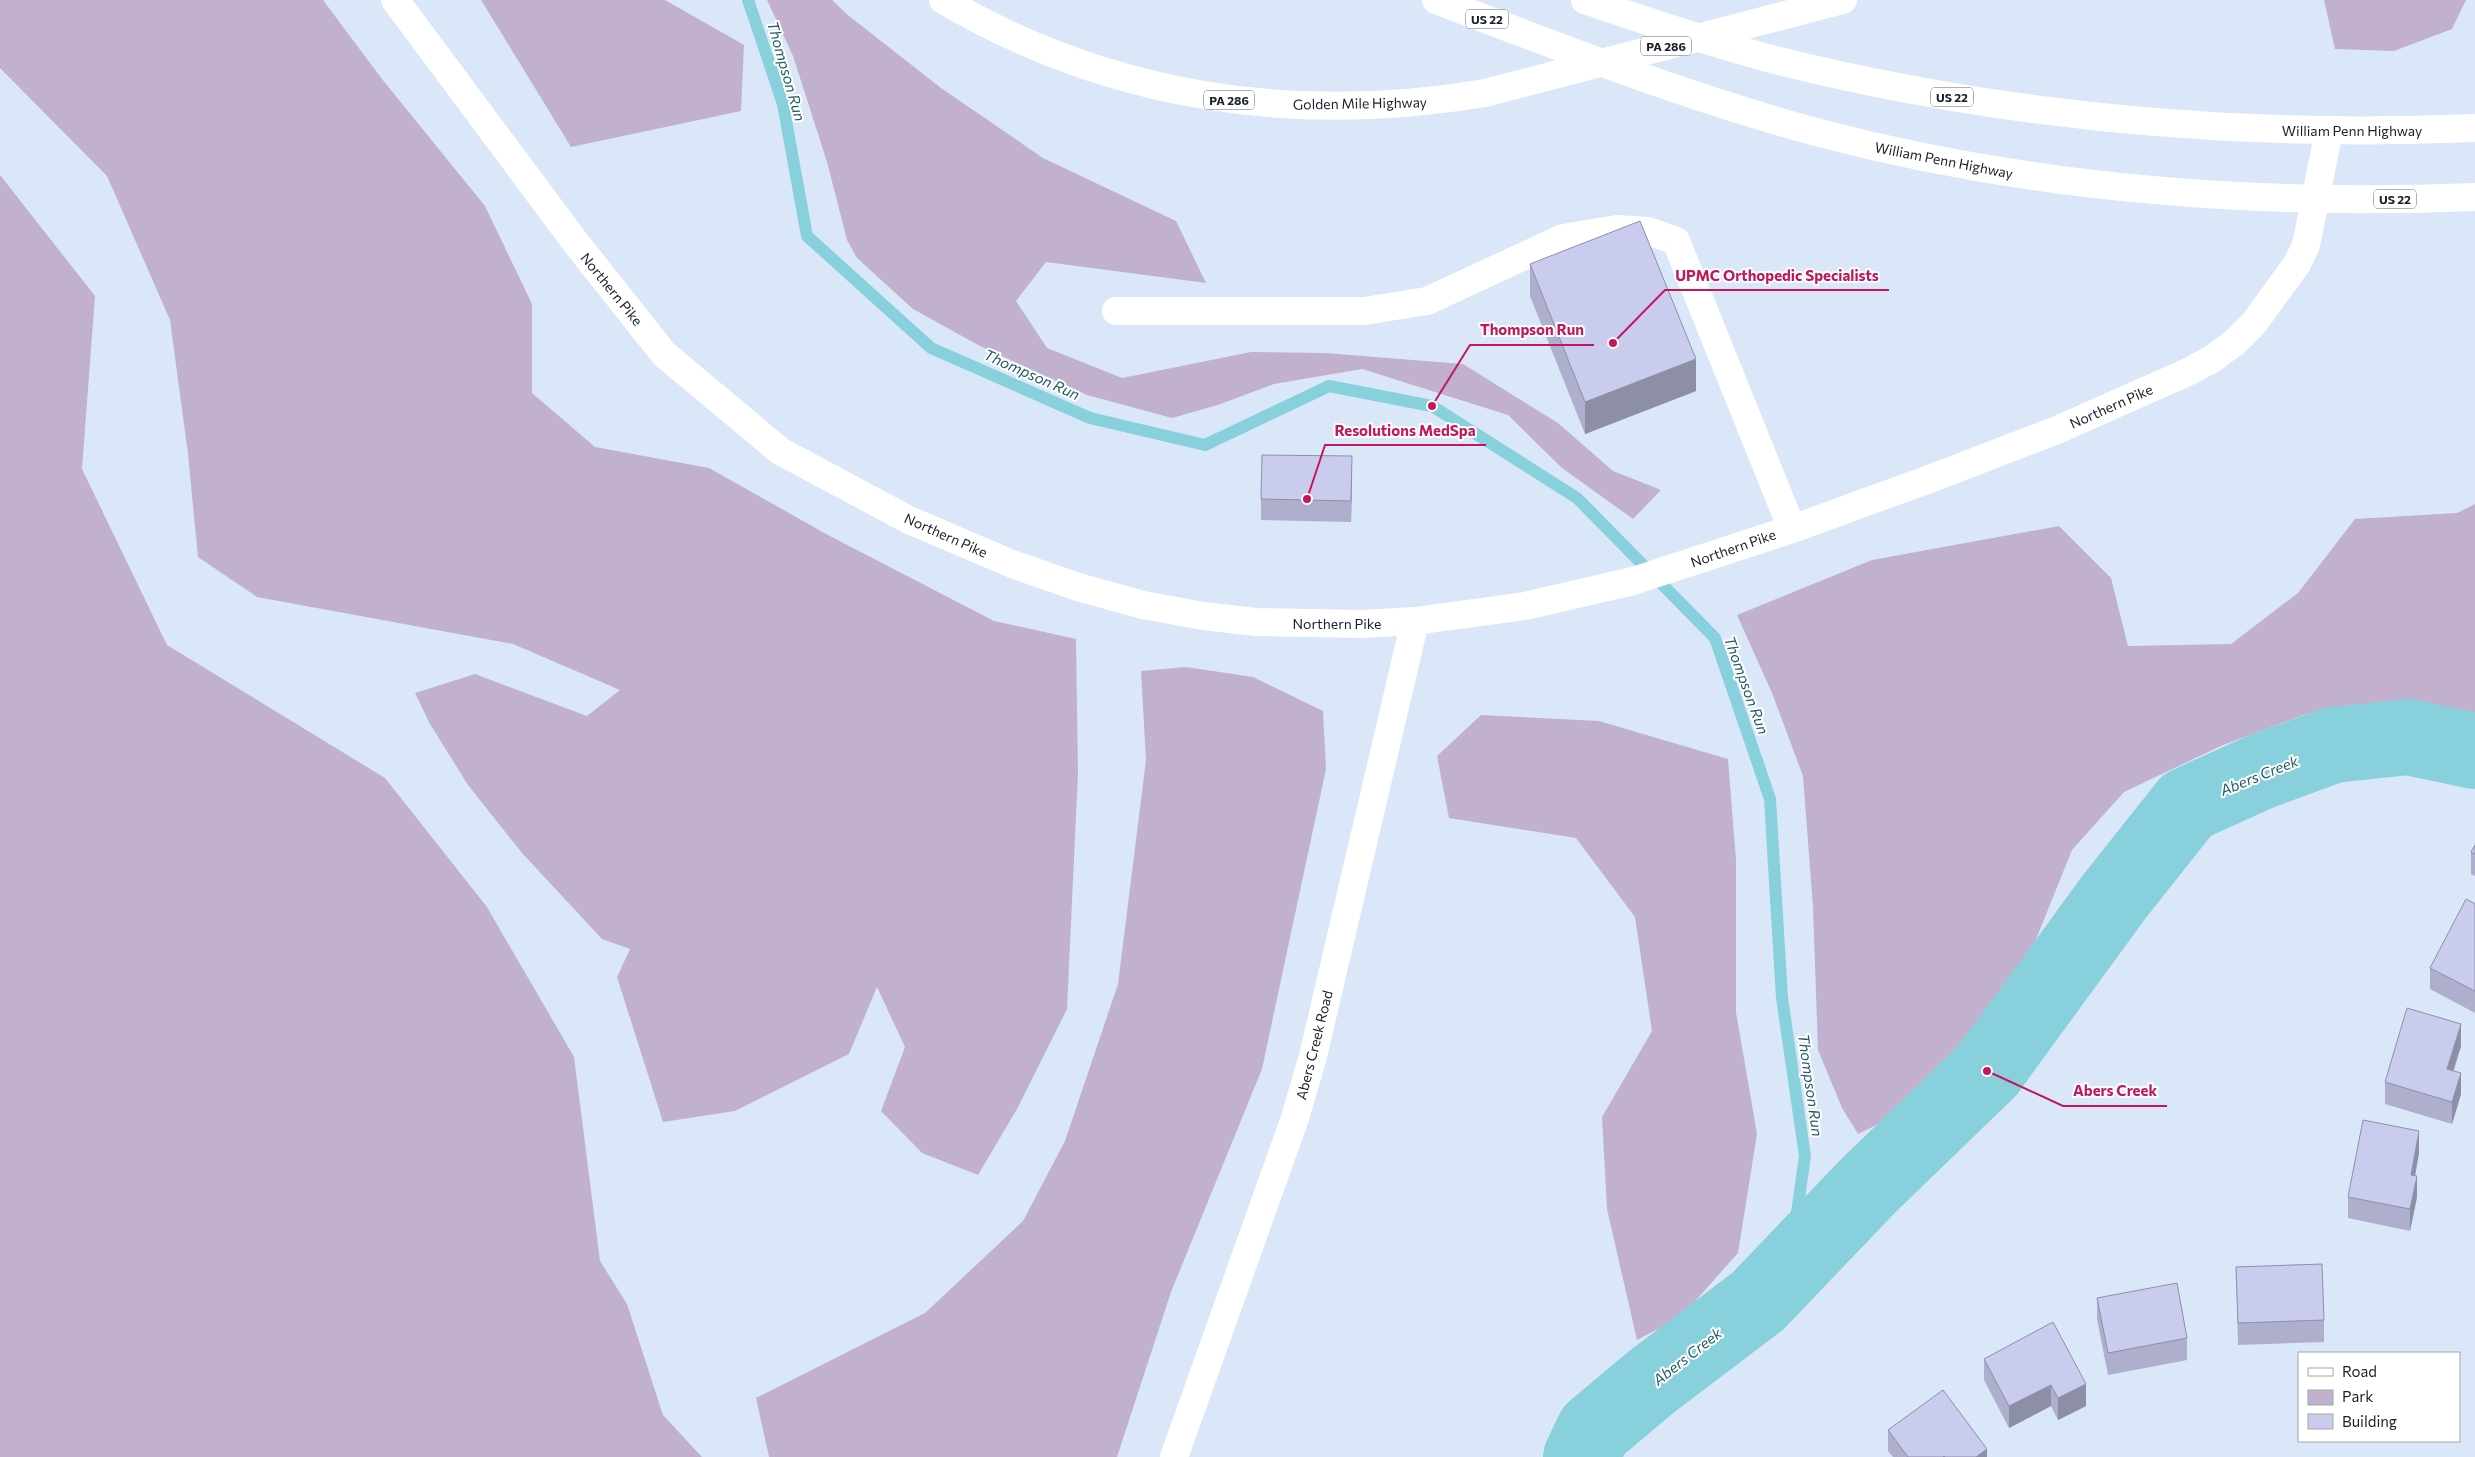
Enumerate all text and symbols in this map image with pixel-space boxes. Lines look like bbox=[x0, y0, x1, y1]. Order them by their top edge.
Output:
road number: US 22 bbox=[1466, 10, 1508, 28]
water label: Thompson Run bbox=[764, 19, 810, 123]
road number: PA 286 bbox=[1641, 36, 1691, 56]
road number: US 22 bbox=[1931, 88, 1973, 106]
road number: PA 286 bbox=[1204, 90, 1254, 110]
street label: Golden Mile Highway bbox=[1293, 93, 1427, 113]
street label: William Penn Highway bbox=[2282, 122, 2422, 139]
street label: William Penn Highway bbox=[1873, 138, 2015, 182]
road number: US 22 bbox=[2374, 190, 2416, 208]
street label: Northern Pike bbox=[577, 249, 647, 329]
callout: UPMC Orthopedic Specialists bbox=[1665, 260, 1889, 290]
text: UPMC Orthopedic Specialists bbox=[1675, 266, 1879, 284]
callout: Thompson Run bbox=[1470, 315, 1594, 345]
text: Thompson Run bbox=[1480, 320, 1584, 338]
water label: Thompson Run bbox=[981, 345, 1083, 403]
street label: Northern Pike bbox=[2067, 380, 2155, 432]
callout: Resolutions MedSpa bbox=[1325, 415, 1486, 445]
text: Resolutions MedSpa bbox=[1334, 421, 1476, 439]
street label: Northern Pike bbox=[902, 509, 990, 561]
street label: Northern Pike bbox=[1688, 525, 1778, 571]
street label: Northern Pike bbox=[1293, 615, 1382, 632]
water label: Thompson Run bbox=[1721, 633, 1773, 737]
water label: Abers Creek bbox=[2216, 751, 2301, 799]
street label: Abers Creek Road bbox=[1292, 988, 1336, 1102]
water label: Thompson Run bbox=[1795, 1033, 1827, 1137]
callout: Abers Creek bbox=[2063, 1076, 2167, 1106]
text: Abers Creek bbox=[2073, 1081, 2157, 1099]
water label: Abers Creek bbox=[1648, 1323, 1726, 1389]
legend bbox=[2298, 1352, 2460, 1442]
text: Road bbox=[2342, 1362, 2377, 1380]
text: Park bbox=[2342, 1387, 2373, 1405]
text: Building bbox=[2342, 1412, 2397, 1430]

